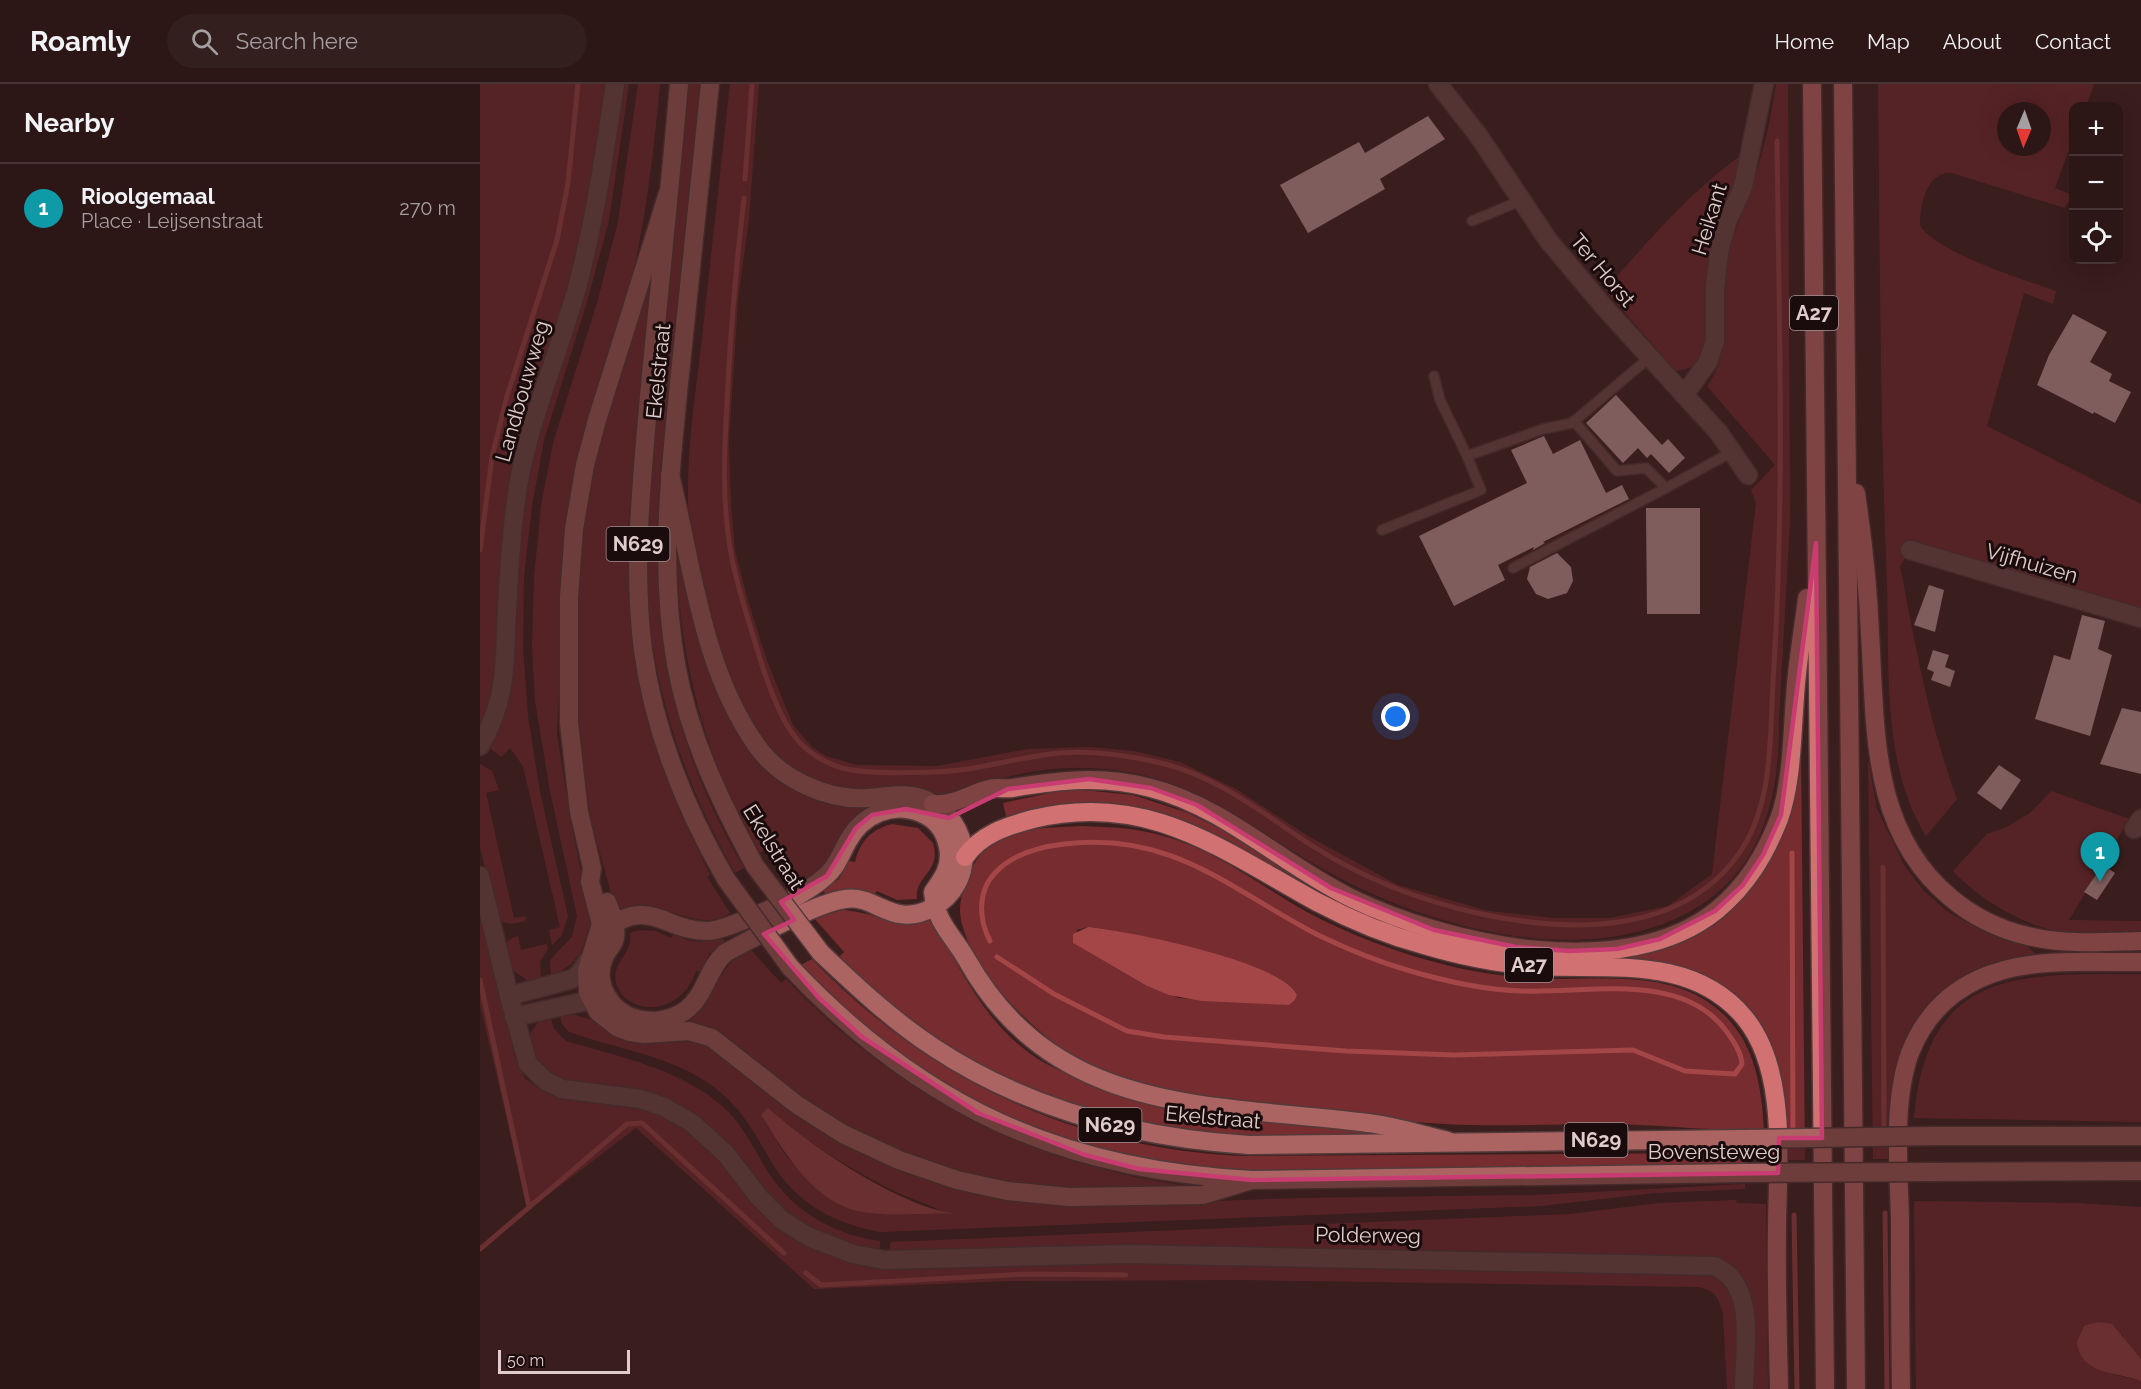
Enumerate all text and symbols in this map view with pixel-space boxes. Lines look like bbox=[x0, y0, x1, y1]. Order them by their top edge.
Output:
search box bbox=[167, 14, 587, 68]
text: Roamly bbox=[30, 25, 131, 58]
icon: search bbox=[188, 25, 221, 58]
text: Search here bbox=[236, 28, 358, 54]
text: Home bbox=[1775, 29, 1834, 54]
text: Map bbox=[1867, 29, 1910, 54]
text: About bbox=[1943, 29, 2002, 54]
text: Contact bbox=[2035, 29, 2111, 54]
north arrow bbox=[1997, 102, 2051, 156]
map controls bbox=[2069, 102, 2123, 264]
button: + bbox=[2069, 102, 2123, 156]
text: Nearby bbox=[24, 108, 114, 138]
button: − bbox=[2069, 156, 2123, 210]
street label: Heikant bbox=[1686, 180, 1732, 258]
text: Rioolgemaal bbox=[81, 183, 215, 209]
text: 1 bbox=[39, 196, 48, 220]
text: 270 m bbox=[399, 196, 456, 220]
text: Place · Leijsenstraat bbox=[81, 209, 263, 233]
button: locate bbox=[2069, 210, 2123, 264]
street label: Ter Horst bbox=[1565, 228, 1641, 312]
road number: A27 bbox=[1790, 296, 1838, 330]
street label: Landbouwweg bbox=[490, 317, 554, 465]
street label: Ekelstraat bbox=[641, 322, 675, 420]
road number: N629 bbox=[606, 527, 670, 561]
street label: Vijfhuizen bbox=[1983, 538, 2081, 588]
your location bbox=[1381, 702, 1410, 731]
street label: Ekelstraat bbox=[738, 800, 810, 894]
pin: 1 bbox=[2080, 832, 2120, 882]
road number: A27 bbox=[1505, 948, 1553, 982]
street label: Ekelstraat bbox=[1164, 1100, 1262, 1134]
road number: N629 bbox=[1078, 1108, 1142, 1142]
road number: N629 bbox=[1564, 1123, 1628, 1157]
street label: Bovensteweg bbox=[1648, 1139, 1780, 1164]
street label: Polderweg bbox=[1315, 1222, 1421, 1248]
scale bar bbox=[498, 1347, 630, 1374]
text: 50 m bbox=[507, 1351, 544, 1370]

